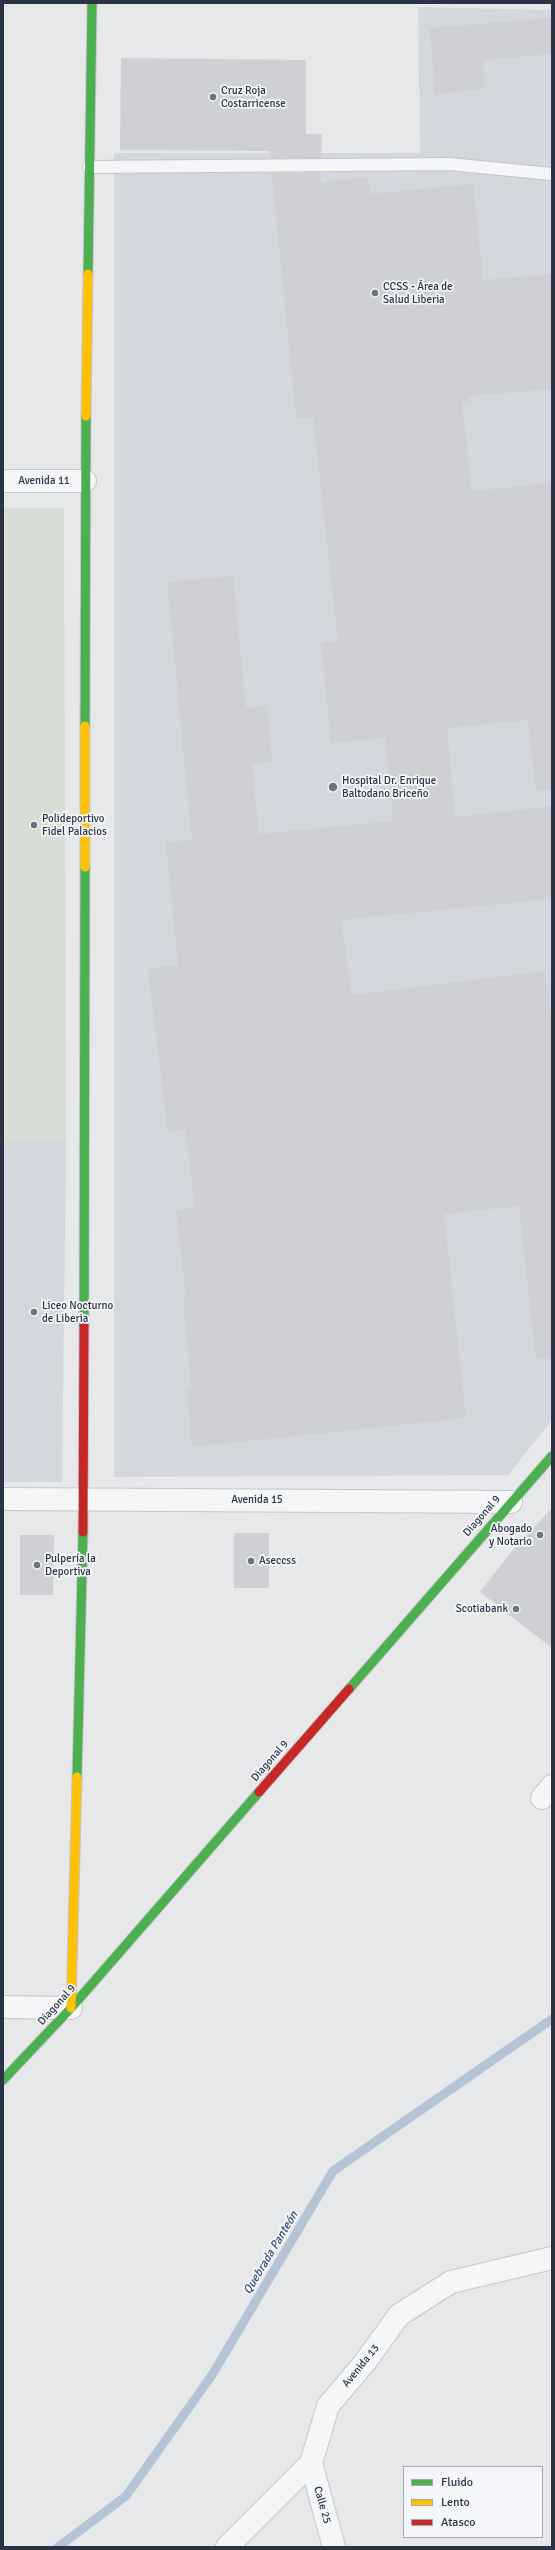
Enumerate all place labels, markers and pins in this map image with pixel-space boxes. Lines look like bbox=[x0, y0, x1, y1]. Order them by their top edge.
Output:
place label: Cruz Roja Costarricense bbox=[221, 84, 286, 110]
marker: Cruz Roja Costarricense bbox=[208, 92, 218, 102]
place label: CCSS - Área de Salud Liberia bbox=[383, 280, 453, 306]
marker: CCSS - Área de Salud Liberia bbox=[370, 288, 380, 298]
place label: Hospital Dr. Enrique Baltodano Briceño bbox=[342, 774, 436, 800]
marker: Hospital Dr. Enrique Baltodano Briceño bbox=[327, 781, 339, 793]
place label: Polideportivo Fidel Palacios bbox=[42, 812, 107, 838]
marker: Polideportivo Fidel Palacios bbox=[29, 820, 39, 830]
place label: Liceo Nocturno de Liberia bbox=[42, 1299, 113, 1325]
marker: Liceo Nocturno de Liberia bbox=[29, 1307, 39, 1317]
place label: Abogado y Notario bbox=[489, 1522, 532, 1548]
marker: Abogado y Notario bbox=[535, 1530, 545, 1540]
place label: Pulpería la Deportiva bbox=[45, 1552, 96, 1578]
place label: Aseccss bbox=[259, 1554, 296, 1568]
marker: Aseccss bbox=[246, 1556, 256, 1566]
marker: Pulpería la Deportiva bbox=[32, 1560, 42, 1570]
place label: Scotiabank bbox=[456, 1602, 508, 1616]
marker: Scotiabank bbox=[511, 1604, 521, 1614]

